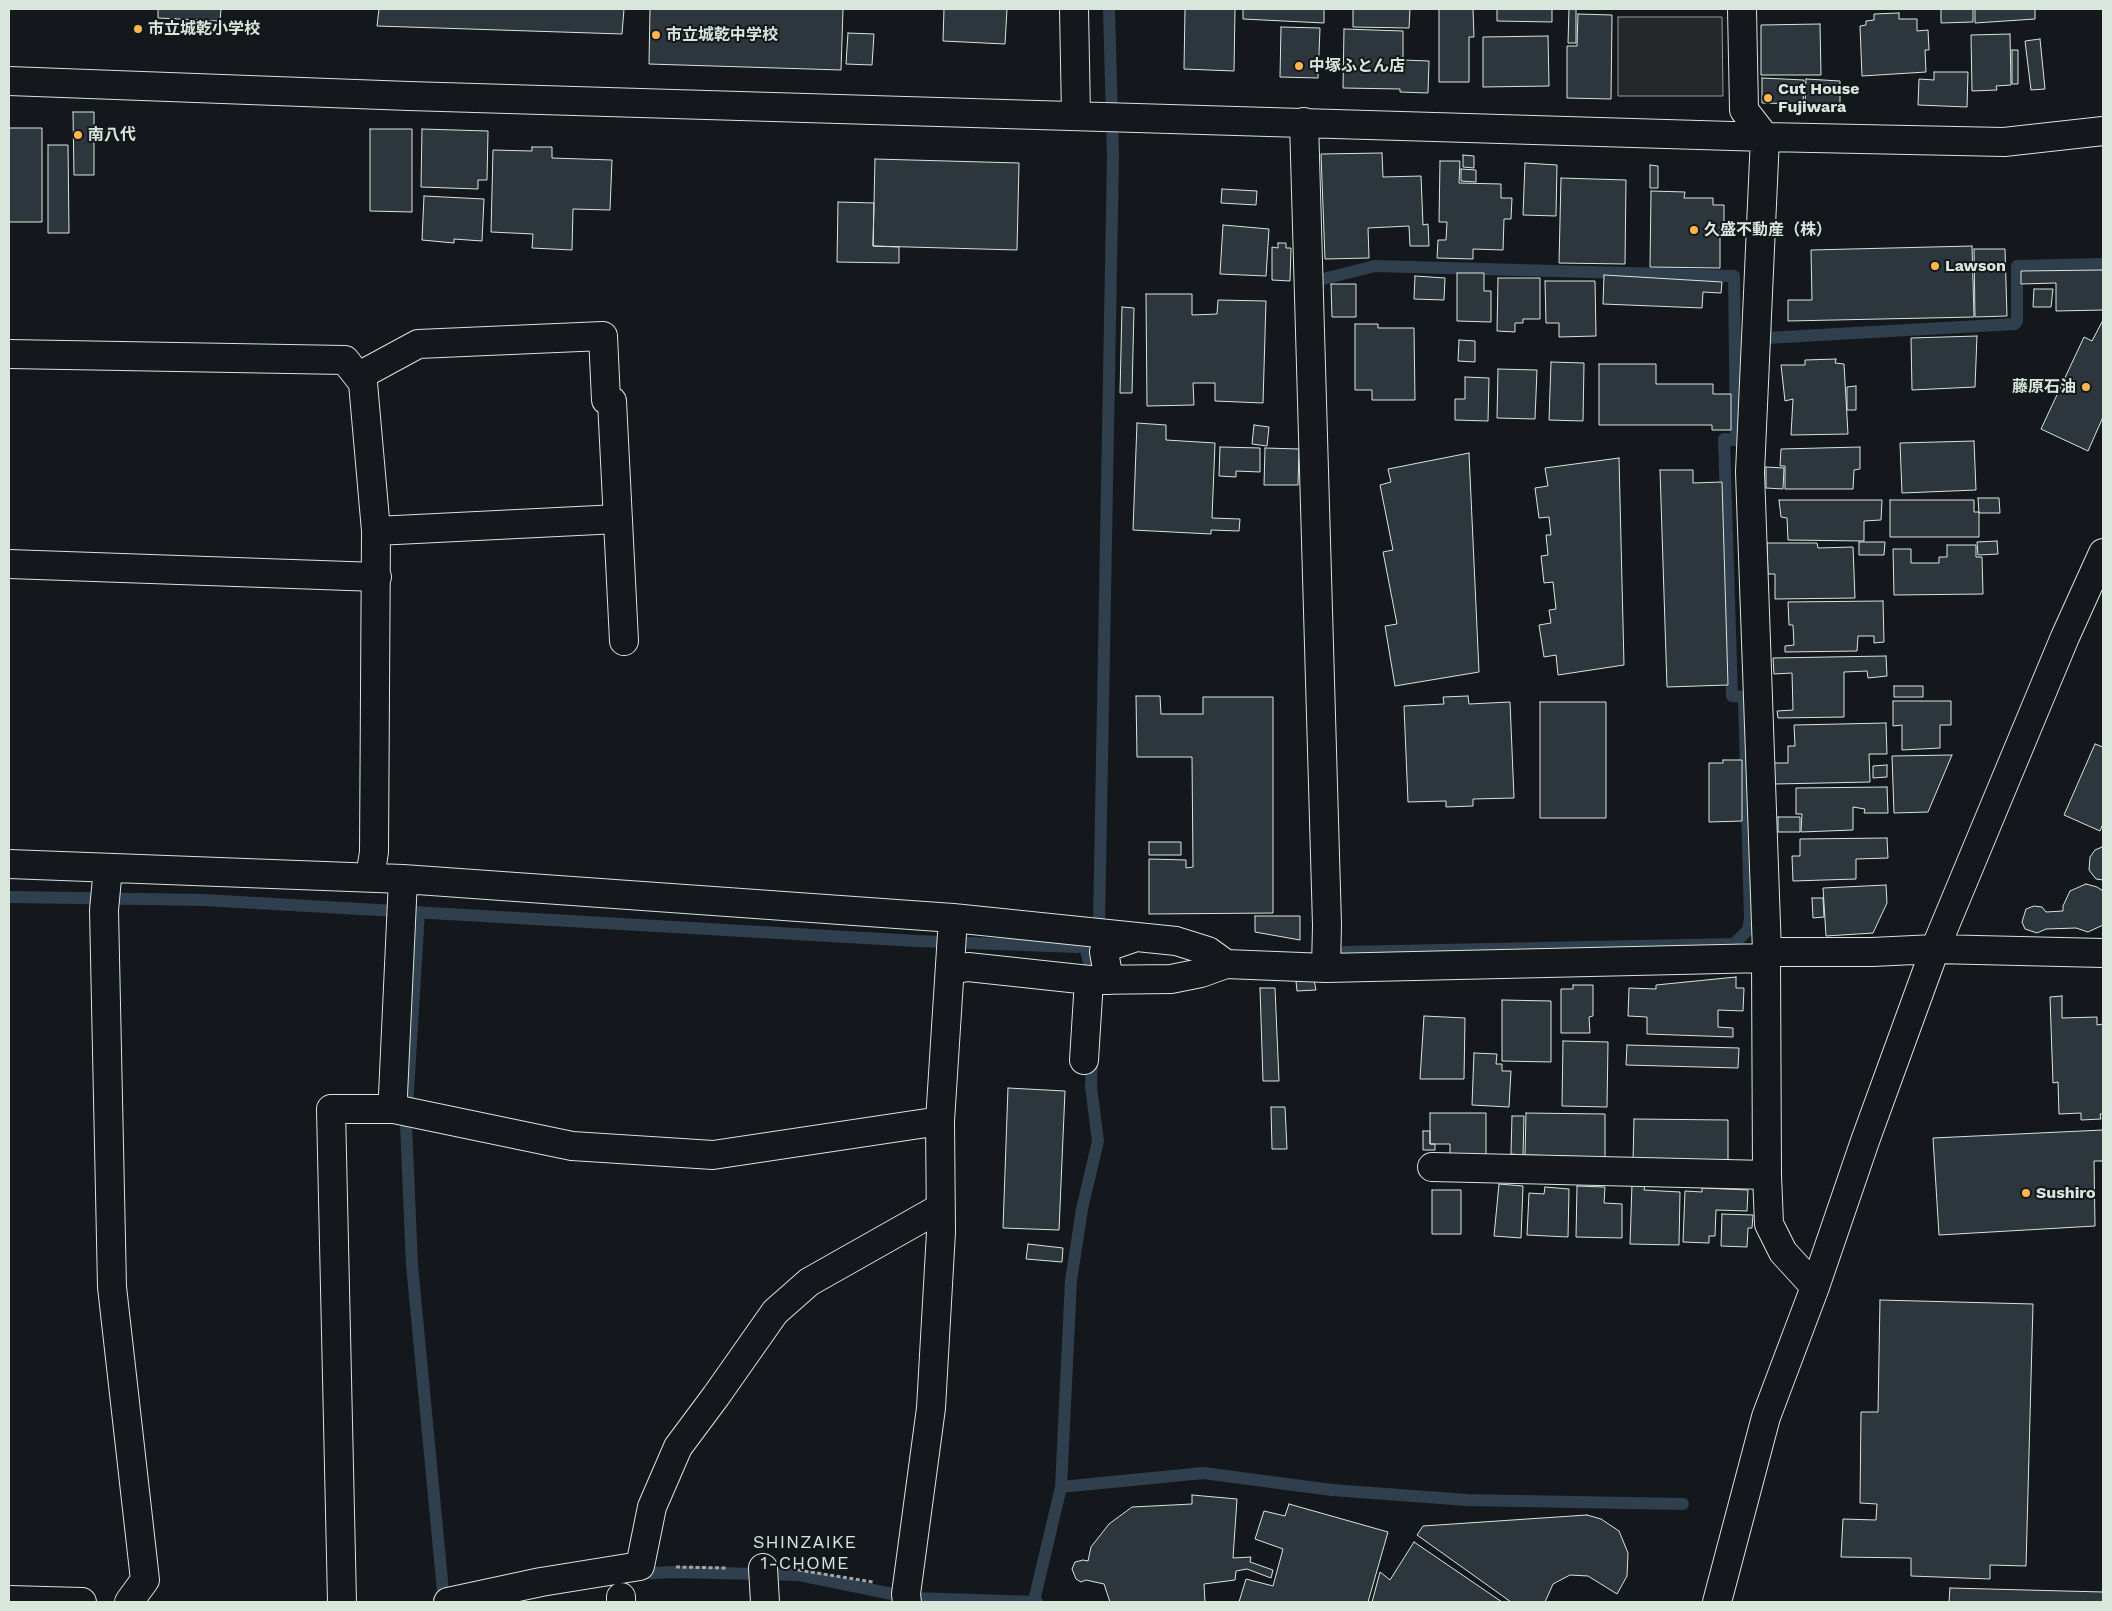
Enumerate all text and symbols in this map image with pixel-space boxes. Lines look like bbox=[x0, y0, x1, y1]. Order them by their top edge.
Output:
place label: 市立城乾小学校 bbox=[148, 19, 260, 39]
marker: 市立城乾小学校 bbox=[132, 23, 144, 35]
place label: 市立城乾中学校 bbox=[666, 25, 778, 45]
marker: 市立城乾中学校 bbox=[650, 29, 662, 41]
place label: 中塚ふとん店 bbox=[1309, 56, 1405, 76]
marker: 中塚ふとん店 bbox=[1293, 60, 1305, 72]
place label: Cut House Fujiwara bbox=[1778, 79, 1859, 117]
marker: Cut House Fujiwara bbox=[1762, 92, 1774, 104]
place label: 南八代 bbox=[88, 125, 136, 145]
marker: 南八代 bbox=[72, 129, 84, 141]
place label: 久盛不動産（株） bbox=[1704, 220, 1832, 240]
marker: 久盛不動産（株） bbox=[1688, 224, 1700, 236]
place label: Lawson bbox=[1945, 256, 2006, 276]
marker: Lawson bbox=[1929, 260, 1941, 272]
place label: 藤原石油 bbox=[2012, 377, 2076, 397]
marker: 藤原石油 bbox=[2080, 381, 2092, 393]
place label: Sushiro bbox=[2036, 1183, 2096, 1203]
marker: Sushiro bbox=[2020, 1187, 2032, 1199]
district label: SHINZAIKE 1-CHOME bbox=[752, 1532, 858, 1575]

